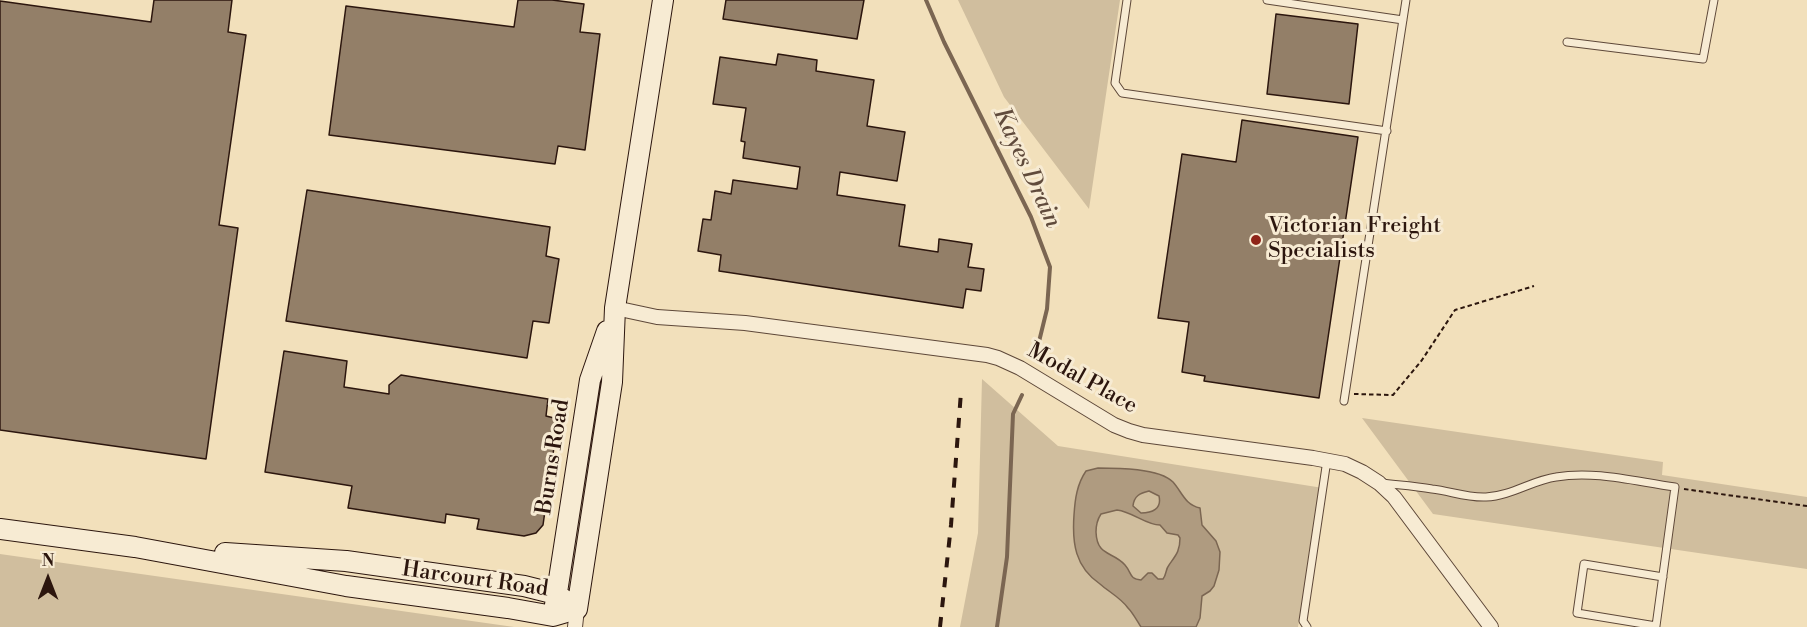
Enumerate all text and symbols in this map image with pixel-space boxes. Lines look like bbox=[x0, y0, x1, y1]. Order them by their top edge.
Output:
water label: Kayes Drain bbox=[986, 103, 1066, 233]
place label: Victorian Freight Specialists bbox=[1268, 214, 1441, 266]
marker: Victorian Freight Specialists bbox=[1249, 233, 1263, 247]
street label: Modal Place bbox=[1023, 338, 1141, 420]
street label: Burns Road bbox=[532, 398, 576, 516]
north arrow bbox=[18, 549, 78, 609]
text: N bbox=[42, 551, 54, 571]
street label: Harcourt Road bbox=[400, 557, 550, 603]

